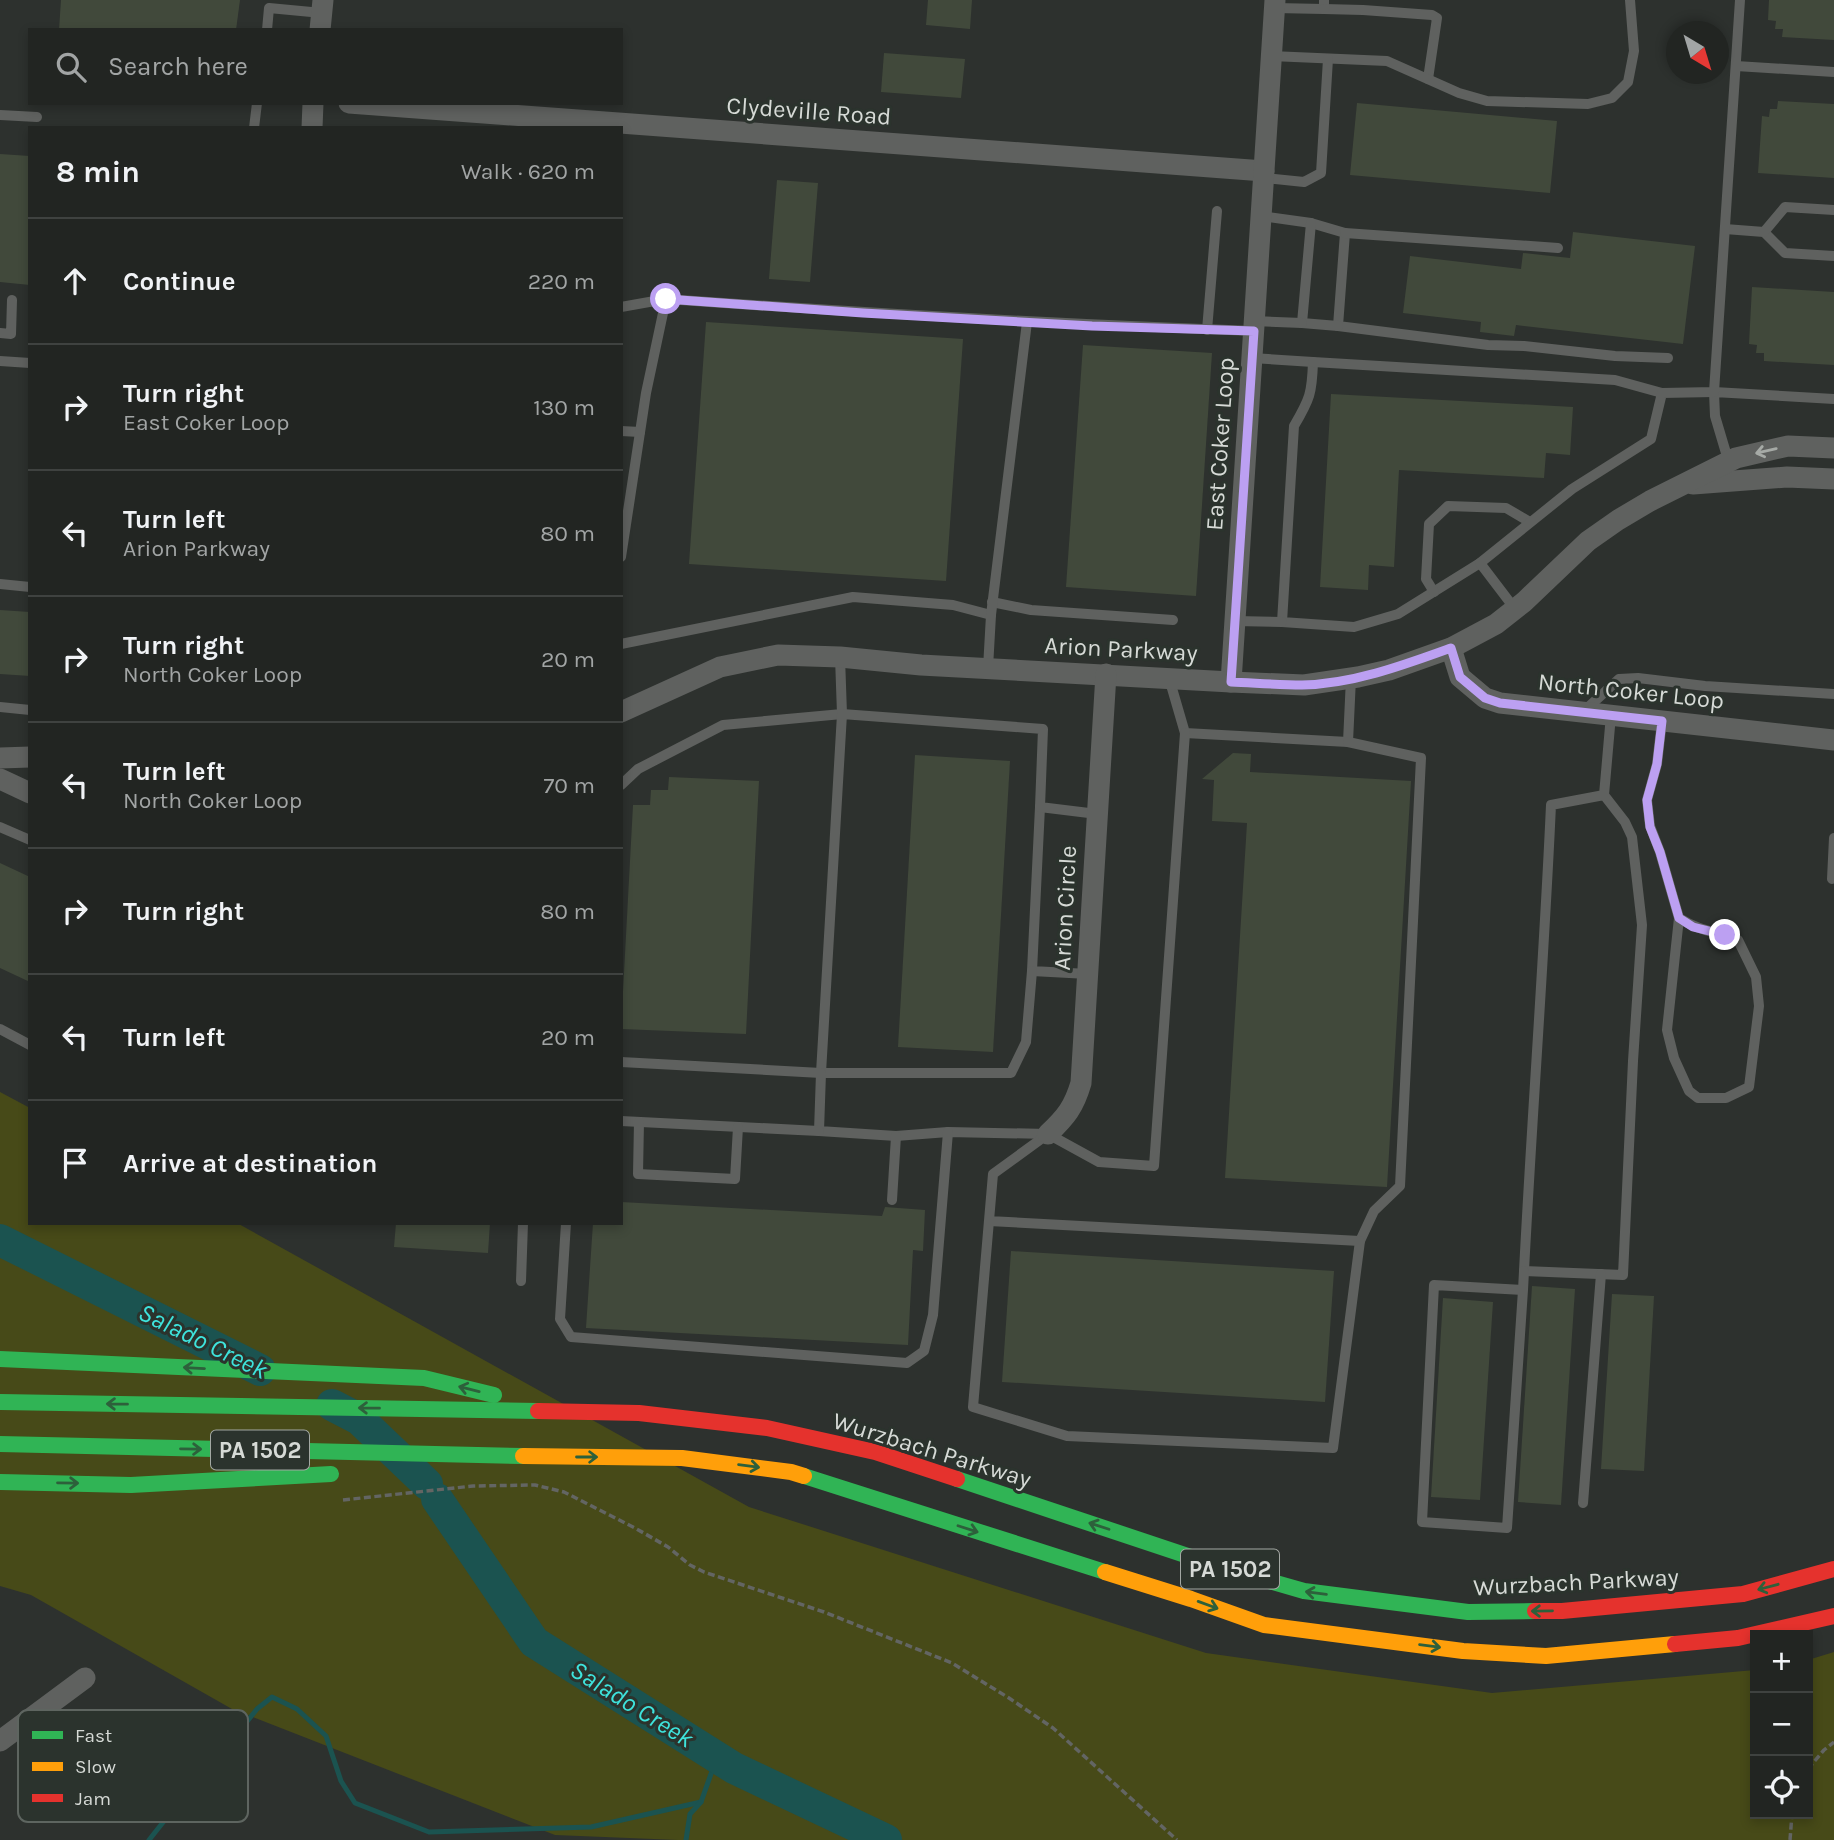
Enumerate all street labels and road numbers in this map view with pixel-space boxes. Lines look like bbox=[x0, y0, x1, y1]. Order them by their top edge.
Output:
street label: Clydeville Road bbox=[726, 91, 892, 131]
street label: East Coker Loop bbox=[1200, 356, 1240, 532]
street label: Arion Parkway bbox=[1044, 631, 1198, 667]
street label: North Coker Loop bbox=[1537, 667, 1725, 715]
street label: Arion Circle bbox=[1048, 845, 1082, 971]
street label: Wurzbach Parkway bbox=[829, 1407, 1035, 1493]
road number: PA 1502 bbox=[211, 1430, 309, 1470]
road number: PA 1502 bbox=[1181, 1550, 1279, 1588]
street label: Wurzbach Parkway bbox=[1472, 1563, 1680, 1601]

